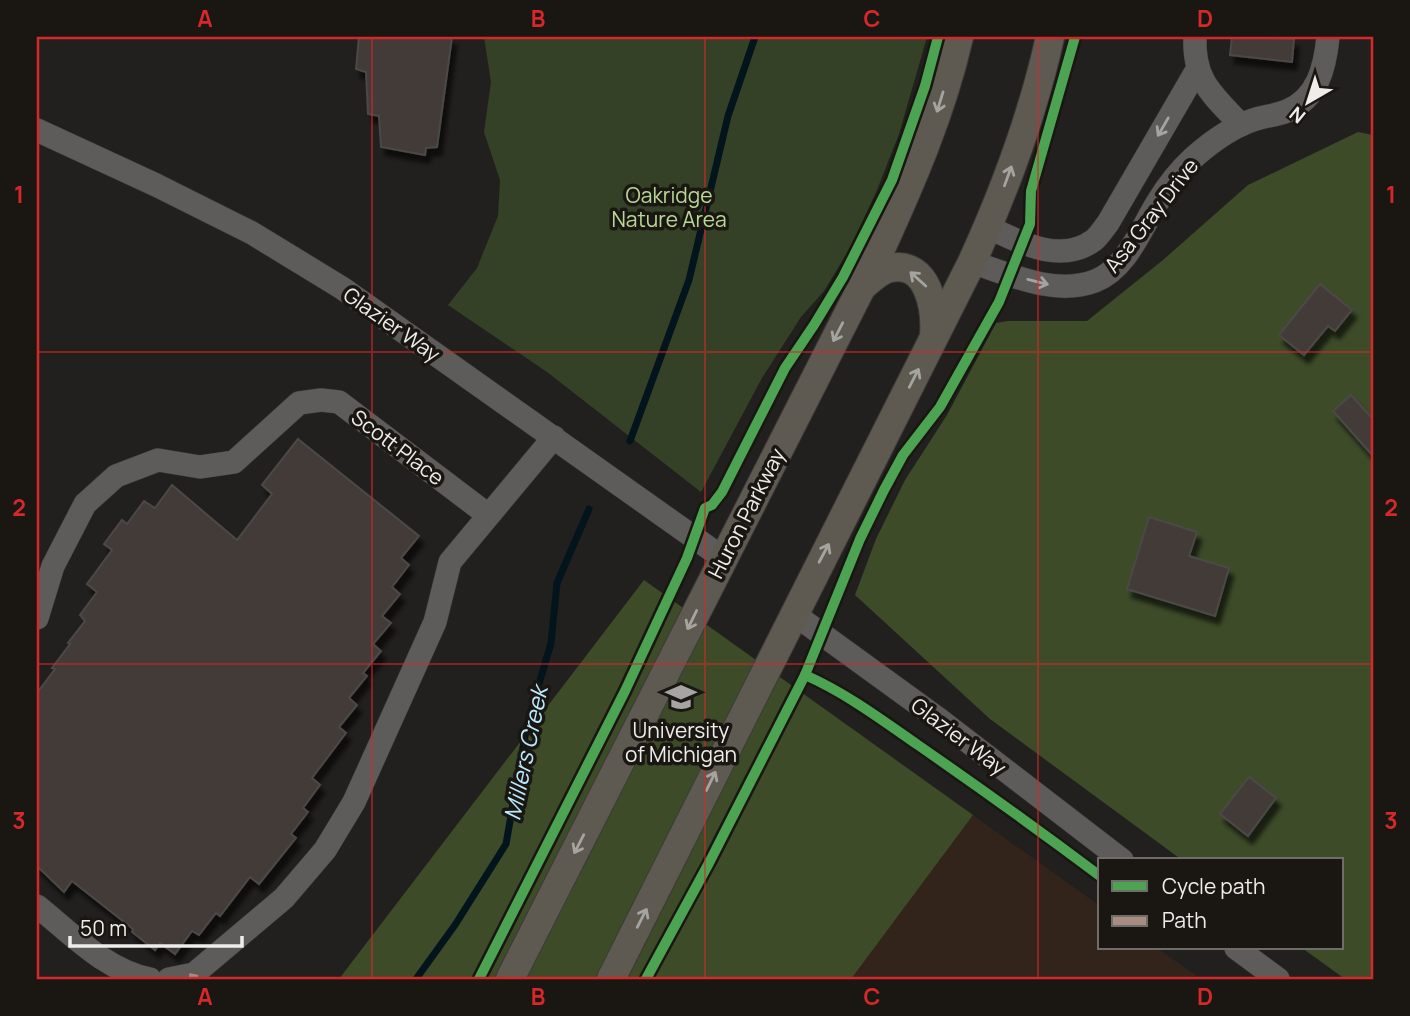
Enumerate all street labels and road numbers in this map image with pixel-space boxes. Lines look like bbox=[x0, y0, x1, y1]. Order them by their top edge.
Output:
street label: Asa Gray Drive bbox=[1098, 152, 1204, 278]
street label: Glazier Way bbox=[338, 280, 446, 368]
street label: Scott Place bbox=[346, 403, 450, 491]
street label: Huron Parkway bbox=[701, 443, 791, 583]
street label: Glazier Way bbox=[906, 691, 1012, 781]

